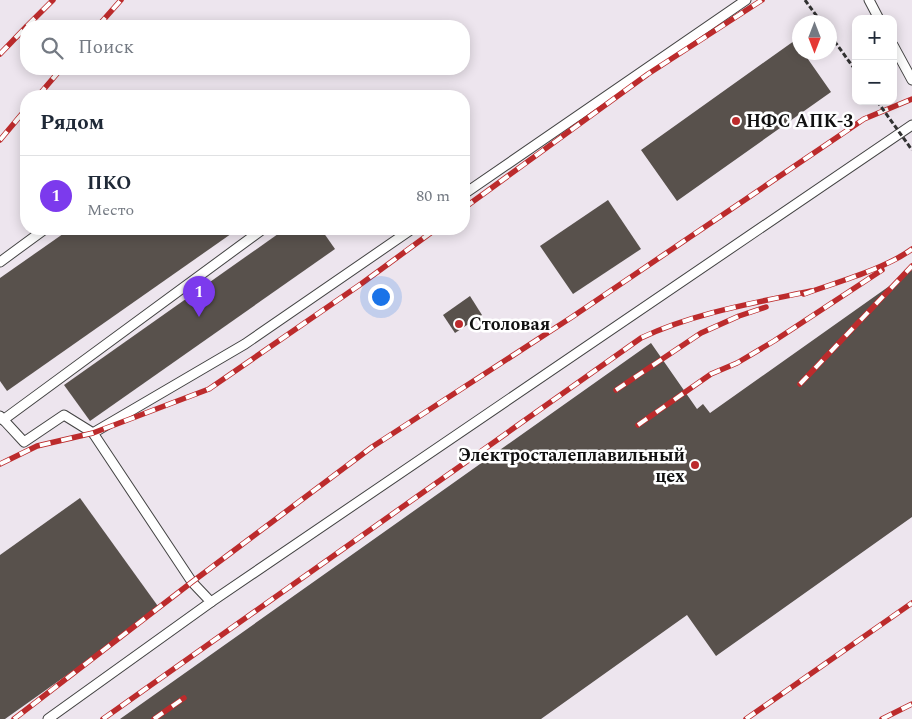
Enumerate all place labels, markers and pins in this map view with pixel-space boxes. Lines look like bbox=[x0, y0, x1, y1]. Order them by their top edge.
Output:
place label: НФС АПК-3 bbox=[746, 108, 853, 135]
marker: НФС АПК-3 bbox=[730, 115, 742, 127]
pin: 1 bbox=[183, 276, 215, 317]
place label: Столовая bbox=[469, 311, 551, 338]
marker: Столовая bbox=[453, 318, 465, 330]
place label: Электросталеплавильный цех bbox=[458, 442, 685, 490]
marker: Электросталеплавильный цех bbox=[689, 459, 701, 471]

